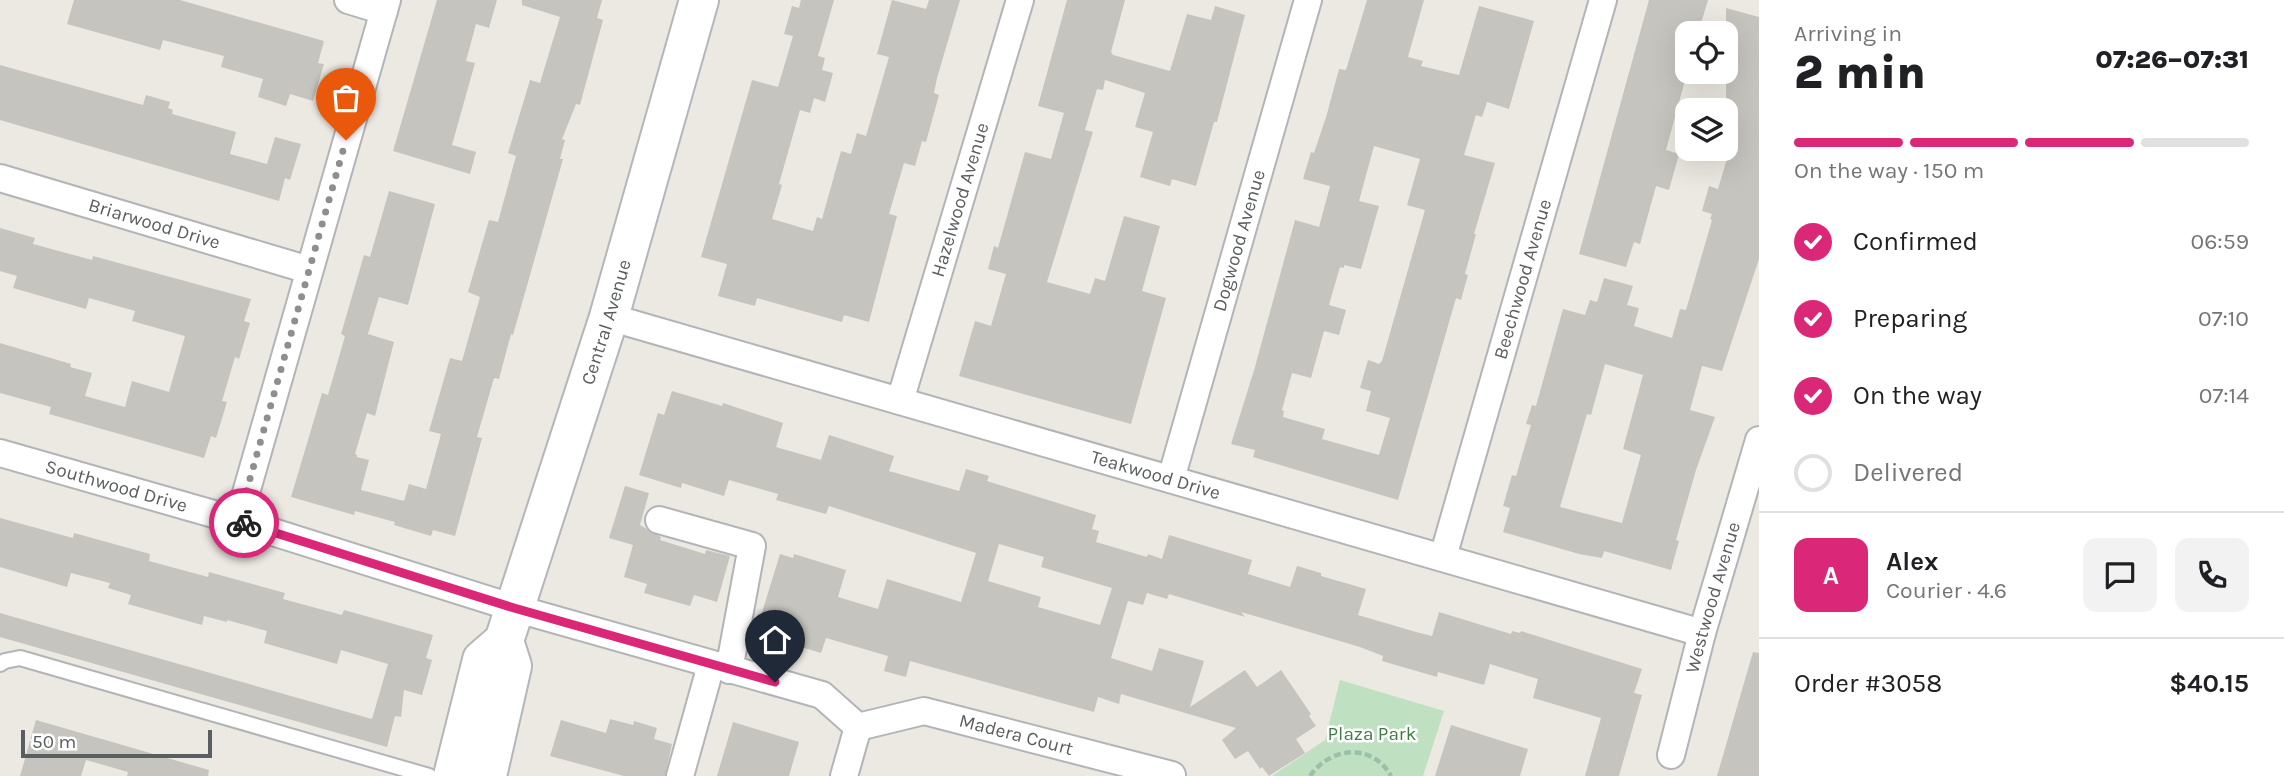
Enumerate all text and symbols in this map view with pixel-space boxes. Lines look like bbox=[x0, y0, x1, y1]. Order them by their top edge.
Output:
text: Arriving in bbox=[1794, 20, 1902, 47]
map controls bbox=[1675, 21, 1738, 161]
button: locate bbox=[1675, 21, 1738, 84]
text: 07:26–07:31 bbox=[2095, 44, 2249, 75]
text: 2 min bbox=[1794, 46, 1926, 100]
pin bbox=[316, 68, 376, 140]
icon: bag bbox=[327, 79, 365, 117]
button: layers bbox=[1675, 98, 1738, 161]
street label: Hazelwood Avenue bbox=[927, 120, 994, 280]
text: On the way · 150 m bbox=[1794, 157, 1984, 184]
street label: Dogwood Avenue bbox=[1208, 167, 1270, 314]
street label: Briarwood Drive bbox=[86, 194, 223, 254]
street label: Beechwood Avenue bbox=[1489, 197, 1556, 362]
icon: check bbox=[1794, 223, 1832, 261]
text: Confirmed bbox=[1853, 226, 1978, 257]
text: 06:59 bbox=[2191, 228, 2249, 255]
street label: Central Avenue bbox=[577, 257, 636, 388]
icon: check bbox=[1794, 300, 1832, 338]
text: Preparing bbox=[1853, 303, 1967, 334]
text: 07:10 bbox=[2198, 305, 2249, 332]
icon: check bbox=[1794, 377, 1832, 415]
text: On the way bbox=[1853, 380, 1982, 411]
text: 07:14 bbox=[2199, 382, 2249, 409]
street label: Teakwood Drive bbox=[1088, 446, 1223, 504]
street label: Southwood Drive bbox=[43, 456, 190, 517]
text: Delivered bbox=[1853, 457, 1963, 488]
courier bbox=[209, 488, 279, 558]
icon: bike bbox=[225, 504, 263, 542]
street label: Westwood Avenue bbox=[1681, 519, 1745, 675]
button: chat bbox=[2083, 538, 2157, 612]
button: phone bbox=[2175, 538, 2249, 612]
text: Alex bbox=[1886, 546, 1938, 577]
text: A bbox=[1823, 560, 1839, 591]
text: Courier · 4.6 bbox=[1886, 577, 2007, 604]
pin bbox=[745, 610, 805, 682]
icon: home bbox=[756, 621, 794, 659]
text: Order #3058 bbox=[1794, 668, 1942, 699]
text: $40.15 bbox=[2169, 668, 2249, 699]
street label: Madera Court bbox=[957, 709, 1075, 760]
park label: Plaza Park bbox=[1328, 723, 1417, 745]
scale bar bbox=[21, 727, 212, 759]
text: 50 m bbox=[32, 731, 76, 753]

